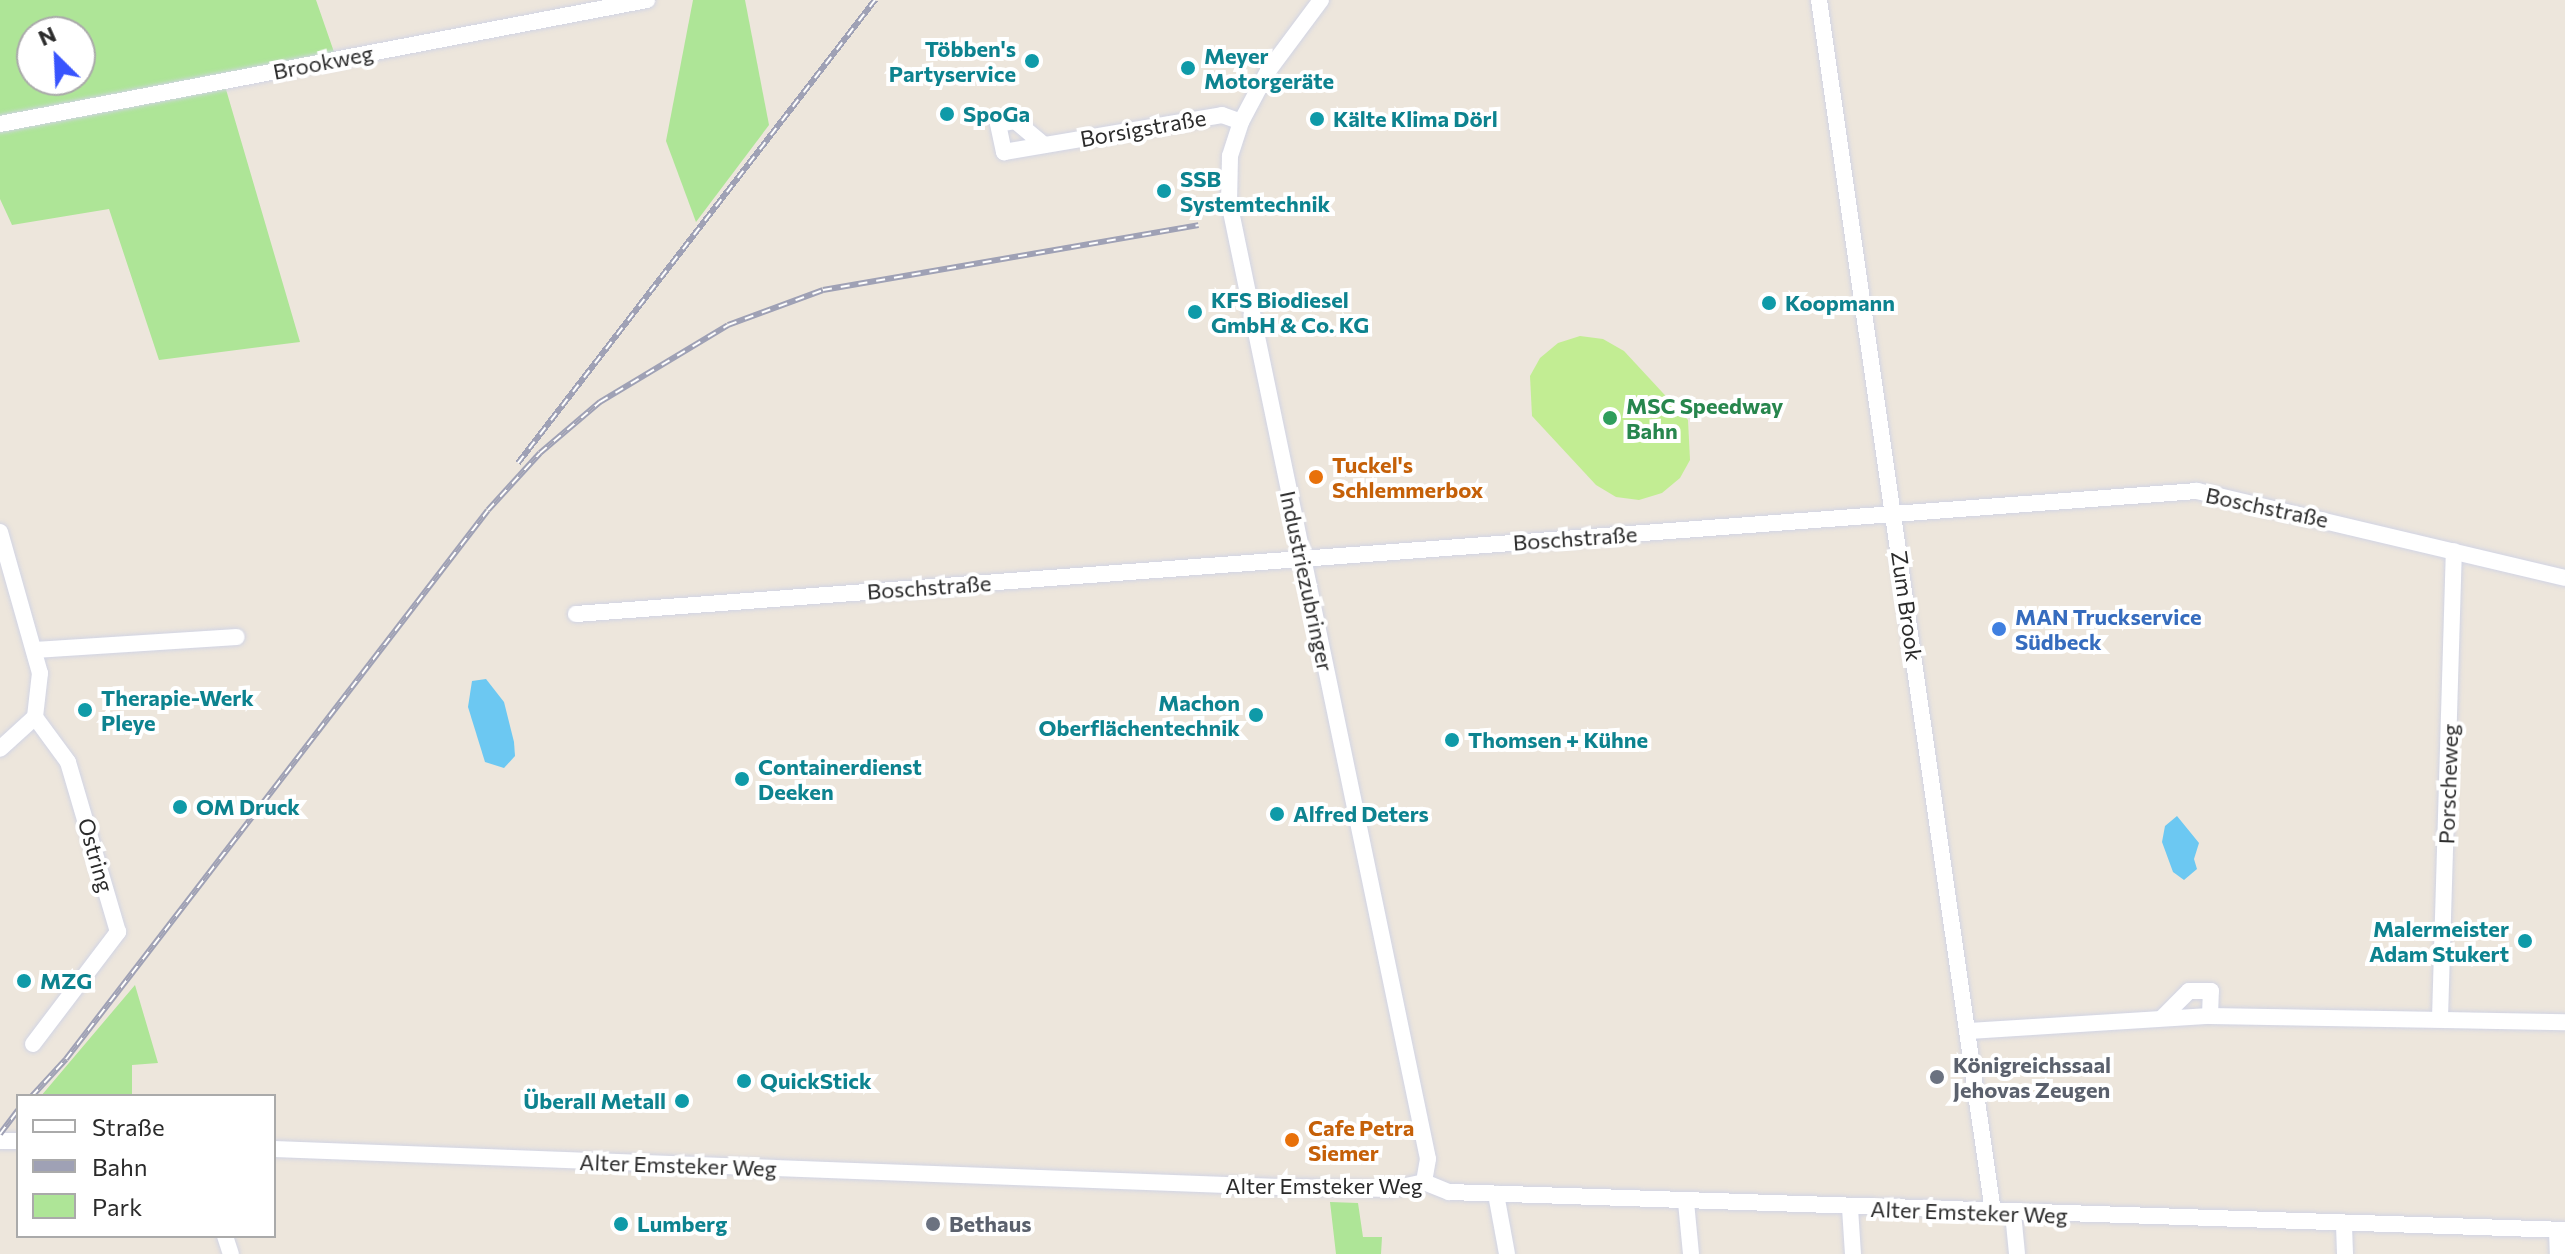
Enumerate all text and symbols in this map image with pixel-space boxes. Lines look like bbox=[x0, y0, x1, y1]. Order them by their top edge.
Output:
north arrow bbox=[16, 16, 96, 96]
text: N bbox=[34, 20, 60, 51]
place label: Többen's Partyservice bbox=[889, 35, 1016, 86]
street label: Brookweg bbox=[271, 39, 375, 85]
place label: Meyer Motorgeräte bbox=[1204, 42, 1334, 94]
marker: Többen's Partyservice bbox=[1023, 52, 1041, 70]
marker: Meyer Motorgeräte bbox=[1179, 59, 1197, 77]
place label: SpoGa bbox=[963, 101, 1030, 127]
street label: Borsigstraße bbox=[1078, 104, 1208, 152]
marker: SpoGa bbox=[938, 105, 956, 123]
place label: Kälte Klima Dörl bbox=[1333, 106, 1498, 132]
marker: Kälte Klima Dörl bbox=[1308, 110, 1326, 128]
place label: SSB Systemtechnik bbox=[1180, 165, 1330, 216]
marker: SSB Systemtechnik bbox=[1155, 182, 1173, 200]
place label: KFS Biodiesel GmbH & Co. KG bbox=[1211, 286, 1369, 338]
place label: Koopmann bbox=[1785, 290, 1895, 316]
marker: Koopmann bbox=[1760, 294, 1778, 312]
marker: KFS Biodiesel GmbH & Co. KG bbox=[1186, 303, 1204, 321]
place label: MSC Speedway Bahn bbox=[1626, 392, 1783, 444]
marker: MSC Speedway Bahn bbox=[1601, 409, 1619, 427]
place label: Tuckel's Schlemmerbox bbox=[1332, 451, 1483, 502]
marker: Tuckel's Schlemmerbox bbox=[1307, 468, 1325, 486]
street label: Boschstraße bbox=[2203, 481, 2331, 533]
street label: Industriezubringer bbox=[1275, 488, 1339, 674]
street label: Boschstraße bbox=[1512, 520, 1638, 556]
street label: Zum Brook bbox=[1886, 549, 1928, 663]
street label: Boschstraße bbox=[866, 569, 992, 605]
place label: MAN Truckservice Südbeck bbox=[2015, 603, 2202, 654]
marker: MAN Truckservice Südbeck bbox=[1990, 620, 2008, 638]
place label: Therapie-Werk Pleye bbox=[101, 684, 254, 736]
place label: Machon Oberflächentechnik bbox=[1039, 689, 1240, 740]
marker: Therapie-Werk Pleye bbox=[76, 701, 94, 719]
marker: Machon Oberflächentechnik bbox=[1247, 706, 1265, 724]
street label: Porscheweg bbox=[2433, 723, 2463, 845]
place label: Thomsen + Kühne bbox=[1468, 727, 1648, 753]
marker: Thomsen + Kühne bbox=[1443, 731, 1461, 749]
place label: Containerdienst Deeken bbox=[758, 753, 922, 804]
marker: Containerdienst Deeken bbox=[733, 770, 751, 788]
place label: OM Druck bbox=[196, 794, 300, 820]
marker: OM Druck bbox=[171, 798, 189, 816]
place label: Alfred Deters bbox=[1293, 801, 1429, 827]
marker: Alfred Deters bbox=[1268, 805, 1286, 823]
street label: Ostring bbox=[73, 815, 119, 895]
place label: Malermeister Adam Stukert bbox=[2369, 915, 2509, 966]
marker: Malermeister Adam Stukert bbox=[2516, 932, 2534, 950]
place label: MZG bbox=[40, 968, 92, 994]
marker: MZG bbox=[15, 972, 33, 990]
place label: Königreichssaal Jehovas Zeugen bbox=[1953, 1051, 2111, 1102]
place label: QuickStick bbox=[760, 1068, 872, 1094]
marker: Königreichssaal Jehovas Zeugen bbox=[1928, 1068, 1946, 1086]
marker: QuickStick bbox=[735, 1072, 753, 1090]
place label: Überall Metall bbox=[523, 1088, 666, 1114]
marker: Überall Metall bbox=[673, 1092, 691, 1110]
legend bbox=[16, 1094, 276, 1238]
text: Straße bbox=[92, 1112, 165, 1141]
place label: Cafe Petra Siemer bbox=[1308, 1114, 1414, 1166]
marker: Cafe Petra Siemer bbox=[1283, 1131, 1301, 1149]
street label: Alter Emsteker Weg bbox=[579, 1148, 777, 1182]
text: Bahn bbox=[92, 1152, 148, 1181]
street label: Alter Emsteker Weg bbox=[1225, 1173, 1423, 1199]
text: Park bbox=[92, 1192, 142, 1221]
street label: Alter Emsteker Weg bbox=[1870, 1195, 2068, 1229]
place label: Lumberg bbox=[637, 1211, 727, 1237]
place label: Bethaus bbox=[949, 1211, 1031, 1237]
marker: Lumberg bbox=[612, 1215, 630, 1233]
marker: Bethaus bbox=[924, 1215, 942, 1233]

